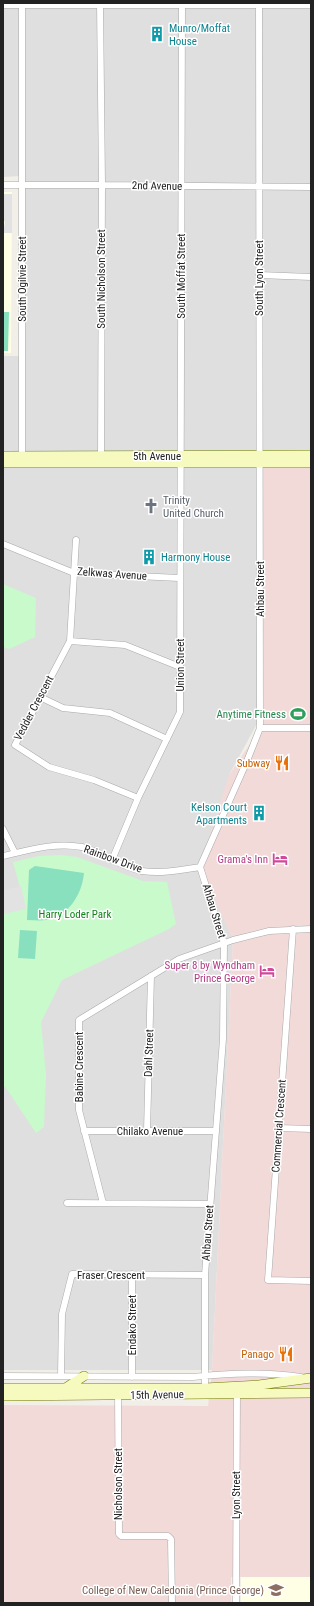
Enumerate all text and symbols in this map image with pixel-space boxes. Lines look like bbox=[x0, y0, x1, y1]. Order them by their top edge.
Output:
place label: Munro/Moffat House bbox=[169, 22, 230, 48]
building icon: Munro/Moffat House bbox=[148, 25, 166, 43]
street label: 2nd Avenue bbox=[132, 179, 182, 193]
street label: South Nicholson Street bbox=[95, 229, 108, 329]
street label: South Moffat Street bbox=[175, 233, 188, 319]
street label: South Ogilvie Street bbox=[16, 236, 29, 322]
street label: South Lyon Street bbox=[253, 240, 266, 316]
street label: 5th Avenue bbox=[133, 450, 181, 463]
place label: Trinity United Church bbox=[163, 494, 224, 520]
church icon: Trinity United Church bbox=[142, 497, 160, 515]
building icon: Harmony House bbox=[140, 548, 158, 566]
place label: Harmony House bbox=[161, 551, 231, 564]
street label: Ahbau Street bbox=[254, 561, 267, 617]
street label: Zelkwas Avenue bbox=[77, 565, 147, 583]
street label: Union Street bbox=[174, 638, 187, 692]
street label: Vedder Crescent bbox=[11, 673, 57, 743]
sports icon: Anytime Fitness bbox=[289, 705, 307, 723]
place label: Anytime Fitness bbox=[216, 708, 286, 721]
restaurant icon: Subway bbox=[273, 754, 291, 772]
place label: Subway bbox=[237, 757, 270, 770]
place label: Kelson Court Apartments bbox=[191, 801, 247, 827]
building icon: Kelson Court Apartments bbox=[250, 804, 268, 822]
street label: Rainbow Drive bbox=[82, 842, 144, 876]
hotel icon: Grama's Inn bbox=[271, 850, 289, 868]
place label: Grama's Inn bbox=[217, 853, 268, 866]
street label: Ahbau Street bbox=[200, 882, 228, 940]
park label: Harry Loder Park bbox=[39, 908, 111, 921]
place label: Super 8 by Wyndham Prince George bbox=[164, 959, 255, 985]
hotel icon: Super 8 by Wyndham Prince George bbox=[258, 962, 276, 980]
street label: Dahl Street bbox=[142, 1029, 156, 1077]
street label: Babine Crescent bbox=[73, 1032, 86, 1102]
street label: Commercial Crescent bbox=[269, 1079, 289, 1173]
street label: Chilako Avenue bbox=[117, 1125, 183, 1138]
street label: Ahbau Street bbox=[200, 1205, 216, 1261]
street label: Fraser Crescent bbox=[77, 1269, 145, 1282]
street label: Endako Street bbox=[126, 1295, 139, 1355]
restaurant icon: Panago bbox=[277, 1345, 295, 1363]
place label: Panago bbox=[241, 1348, 274, 1361]
street label: 15th Avenue bbox=[130, 1388, 184, 1402]
street label: Nicholson Street bbox=[112, 1448, 125, 1520]
street label: Lyon Street bbox=[230, 1471, 243, 1519]
school or university icon: College of New Caledonia (Prince George) bbox=[267, 1581, 285, 1599]
place label: College of New Caledonia (Prince George) bbox=[82, 1584, 264, 1597]

